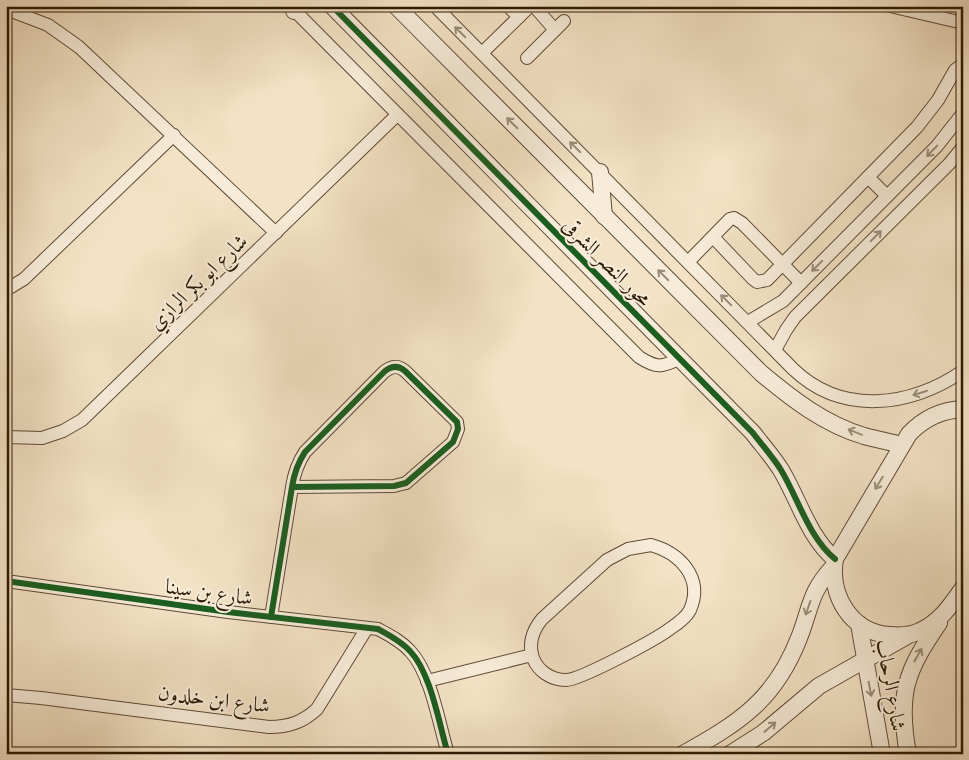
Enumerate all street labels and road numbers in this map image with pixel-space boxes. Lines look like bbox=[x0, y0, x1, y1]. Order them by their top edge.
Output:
street label: محور النصر الشرقى bbox=[556, 212, 657, 313]
street label: شارع ابو بكر الرازي bbox=[143, 228, 256, 339]
street label: شارع بن سينا bbox=[163, 573, 254, 616]
street label: شارع الرحاب bbox=[865, 637, 912, 734]
street label: شارع ابن خلدون bbox=[156, 679, 272, 724]

